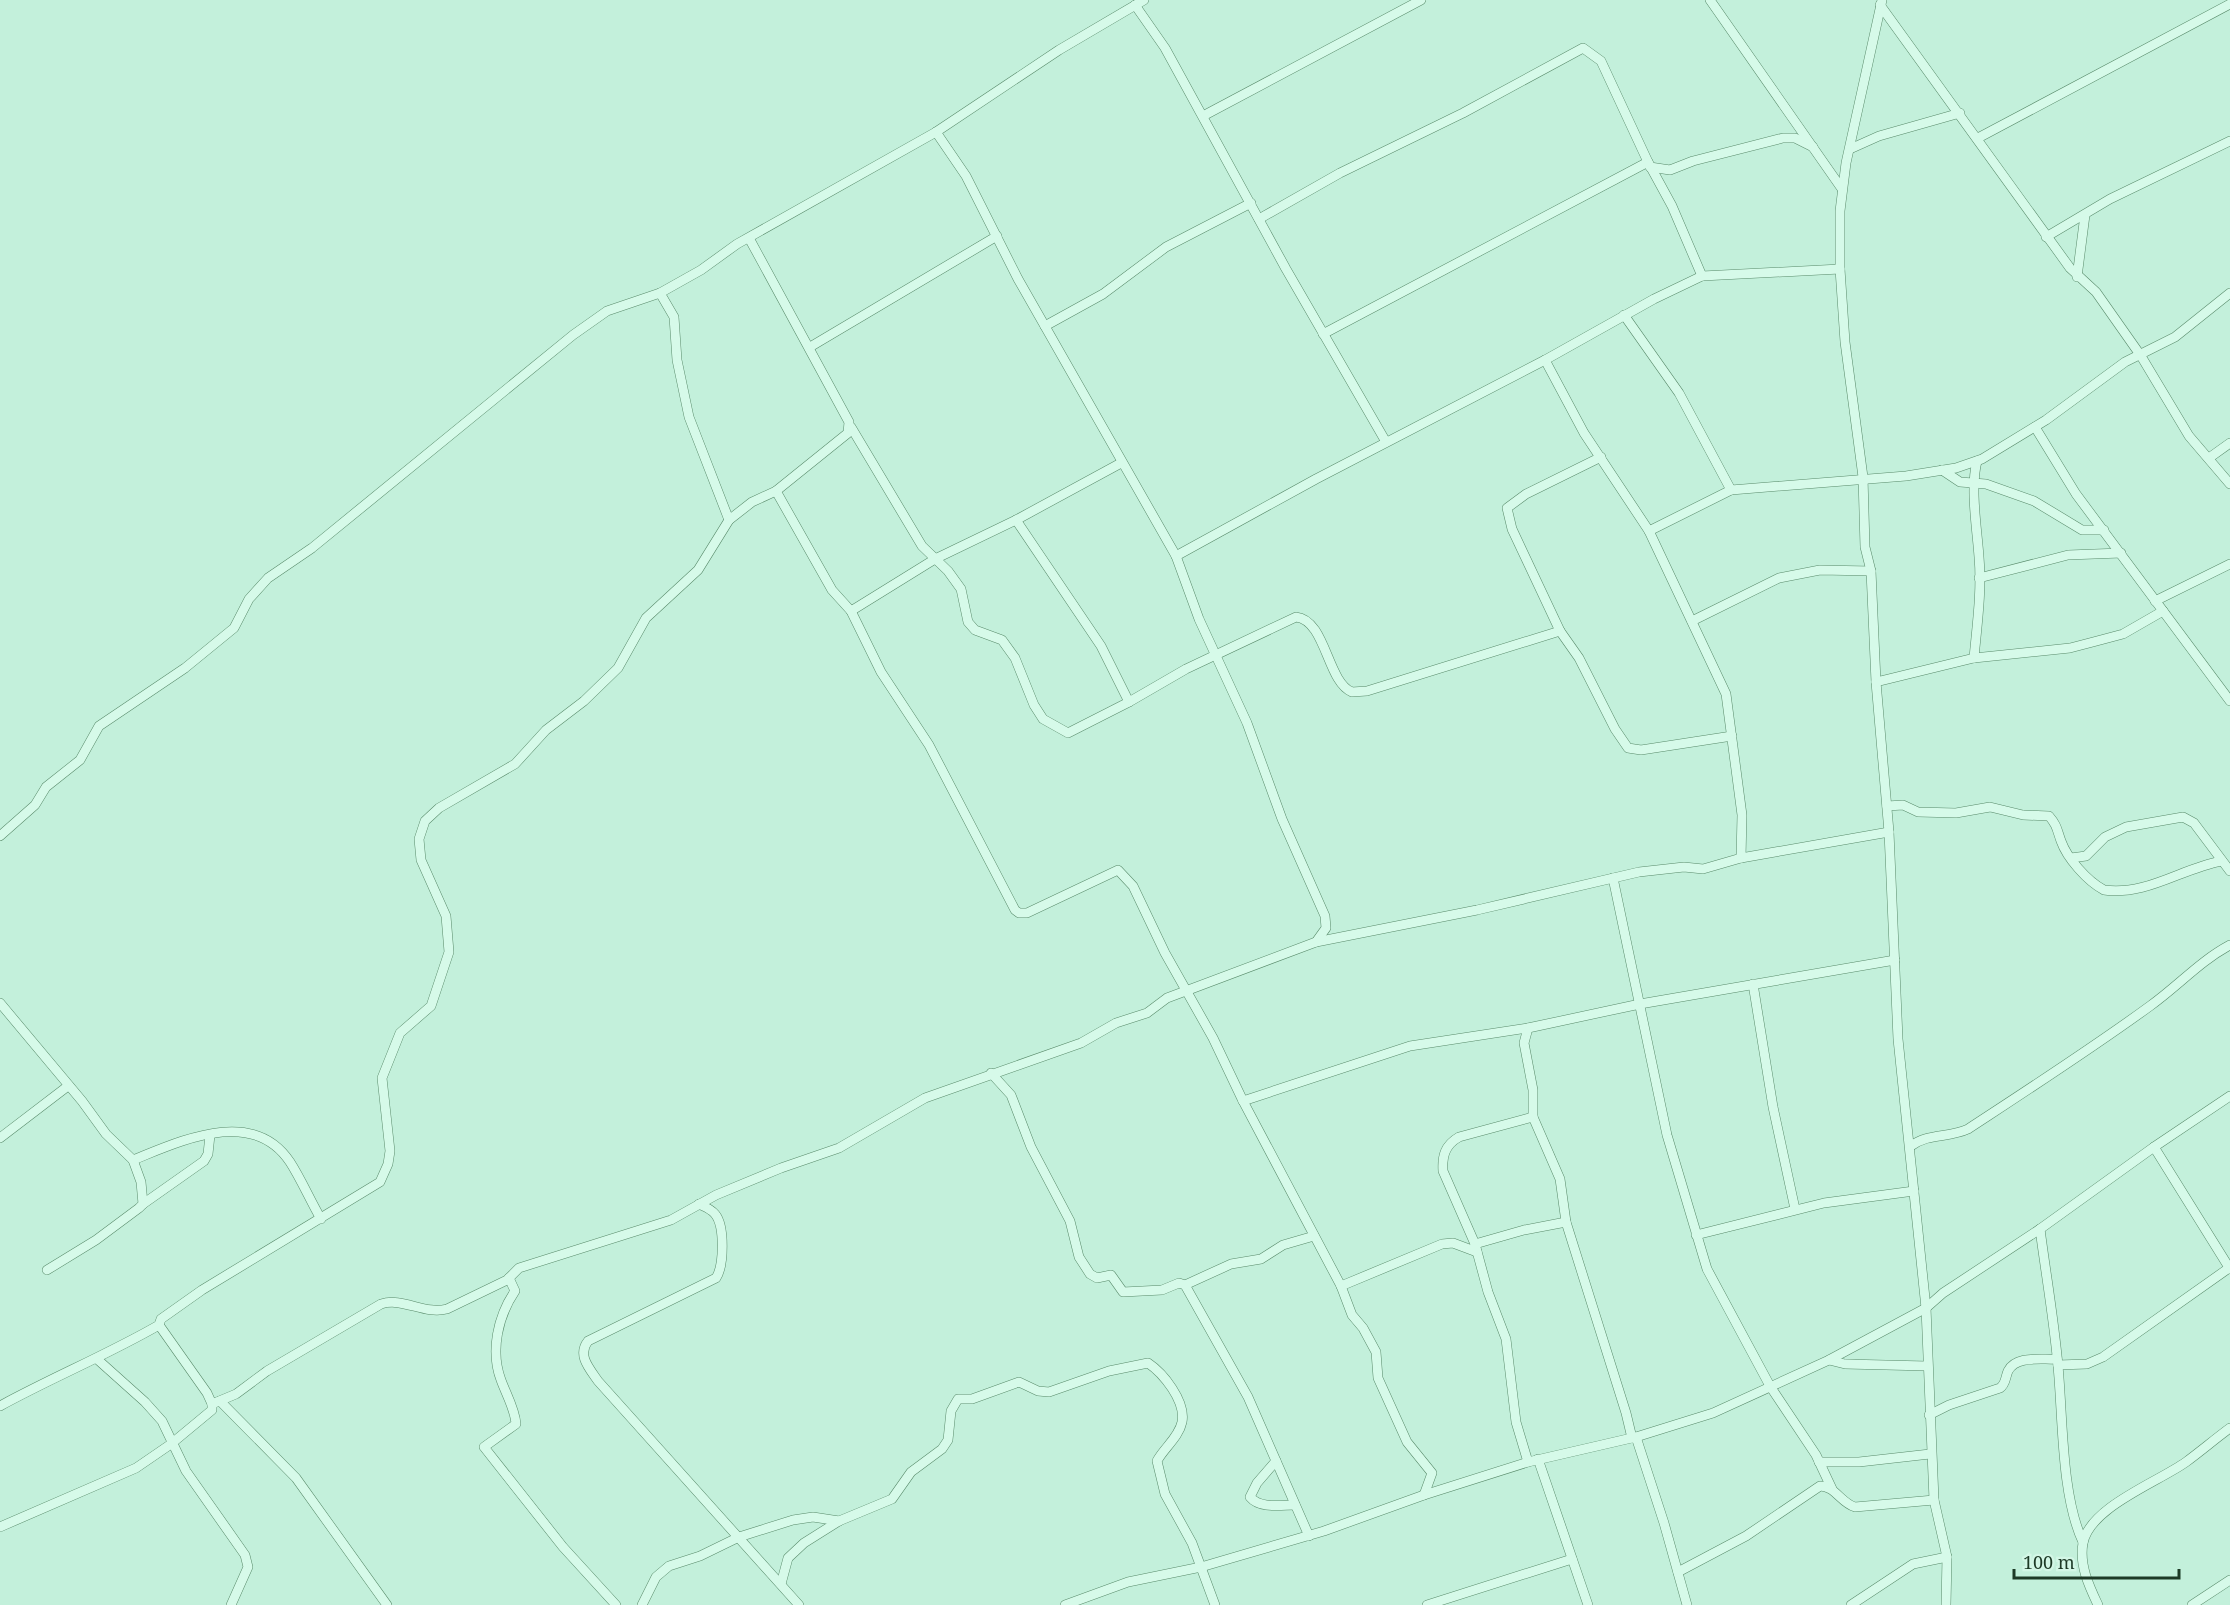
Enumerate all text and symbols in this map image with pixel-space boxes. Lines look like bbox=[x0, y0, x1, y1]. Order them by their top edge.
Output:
scale bar bbox=[2014, 1542, 2179, 1580]
text: 100 m bbox=[2023, 1550, 2075, 1574]

